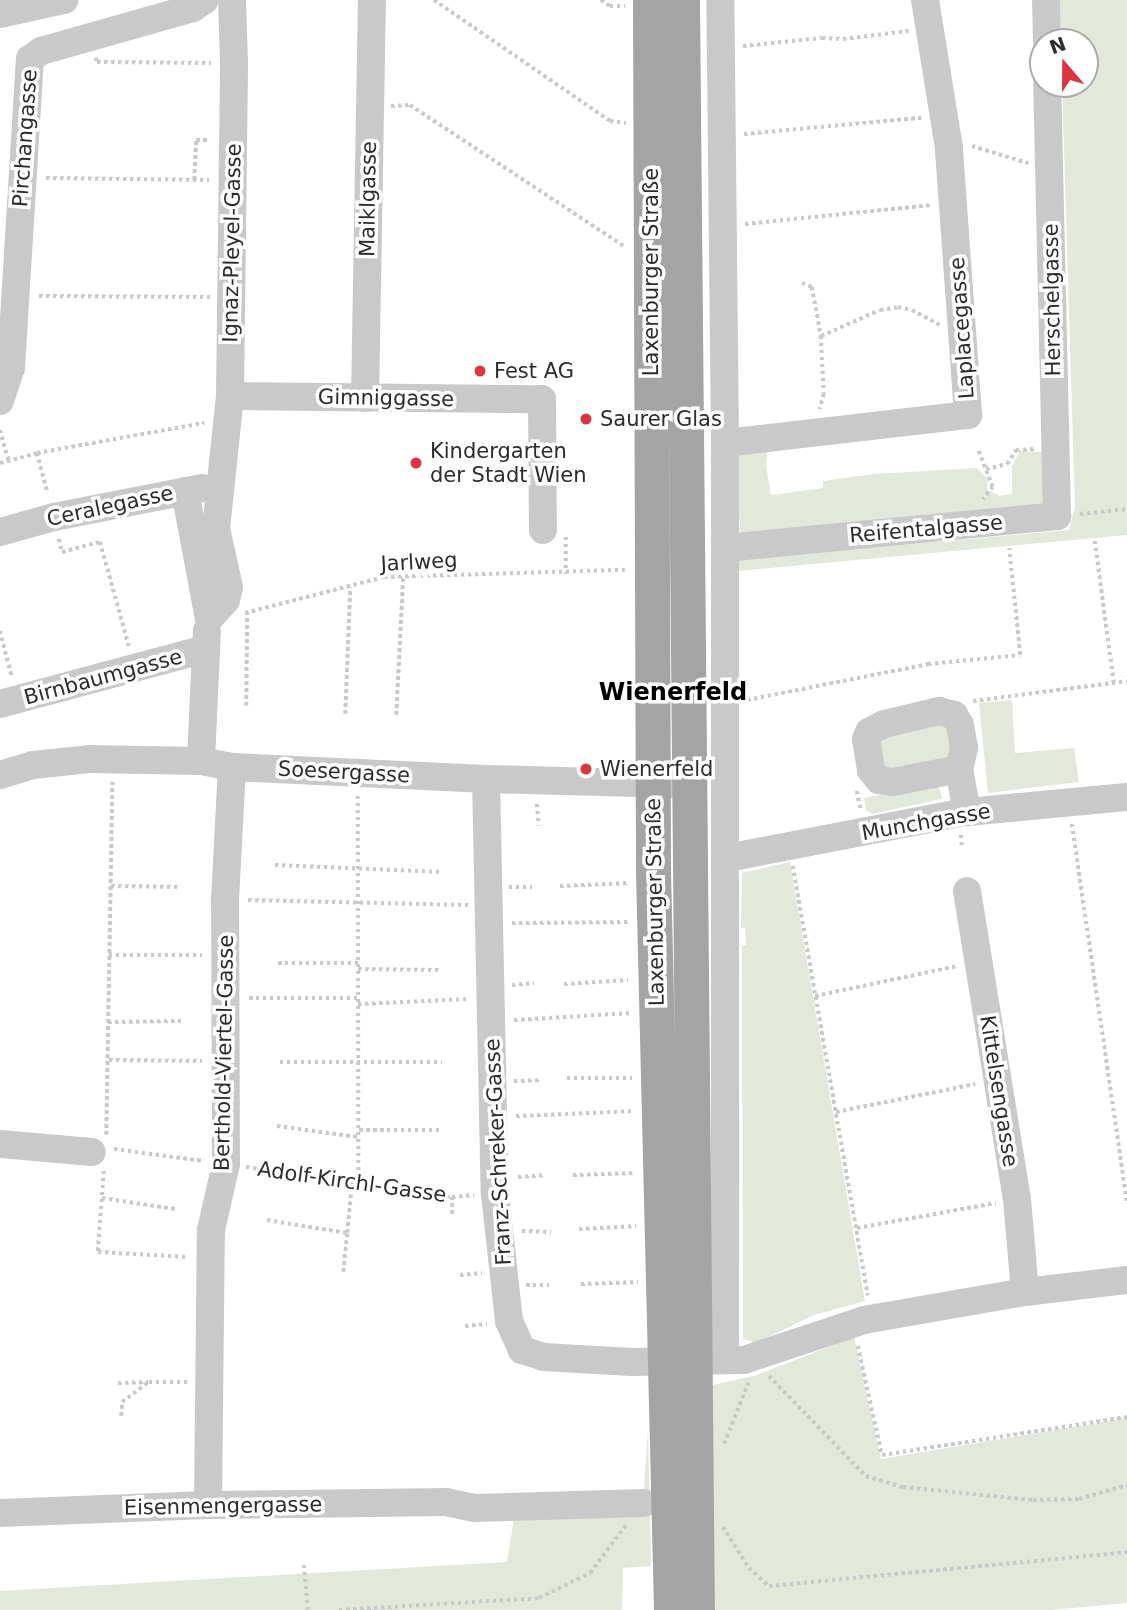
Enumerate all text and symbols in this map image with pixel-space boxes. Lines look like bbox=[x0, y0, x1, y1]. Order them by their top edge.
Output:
north arrow bbox=[1029, 28, 1099, 98]
text: N bbox=[1046, 32, 1069, 58]
street label: Pirchangasse bbox=[8, 68, 42, 208]
street label: Maiklgasse bbox=[354, 141, 382, 257]
street label: Ignaz-Pleyel-Gasse bbox=[218, 143, 246, 343]
street label: Laxenburger Straße bbox=[638, 168, 664, 376]
street label: Herschelgasse bbox=[1038, 223, 1066, 377]
street label: Laplacegasse bbox=[944, 256, 980, 400]
place label: Fest AG bbox=[494, 358, 574, 384]
marker: Fest AG bbox=[472, 363, 488, 379]
street label: Gimniggasse bbox=[318, 384, 454, 412]
place label: Saurer Glas bbox=[600, 406, 722, 432]
marker: Saurer Glas bbox=[578, 411, 594, 427]
place label: Kindergarten der Stadt Wien bbox=[430, 438, 587, 488]
marker: Kindergarten der Stadt Wien bbox=[408, 455, 424, 471]
street label: Ceralegasse bbox=[44, 480, 176, 532]
street label: Reifentalgasse bbox=[848, 510, 1004, 548]
street label: Jarlweg bbox=[380, 547, 458, 577]
street label: Birnbaumgasse bbox=[21, 644, 185, 710]
district label: Wienerfeld bbox=[599, 679, 747, 707]
street label: Soesergasse bbox=[277, 756, 411, 788]
place label: Wienerfeld bbox=[600, 756, 713, 782]
marker: Wienerfeld bbox=[578, 761, 594, 777]
street label: Laxenburger Straße bbox=[641, 798, 669, 1006]
street label: Munchgasse bbox=[860, 798, 992, 846]
street label: Berthold-Viertel-Gasse bbox=[209, 935, 239, 1171]
street label: Kittelsengasse bbox=[975, 1013, 1023, 1169]
street label: Franz-Schreker-Gasse bbox=[479, 1038, 517, 1266]
street label: Adolf-Kirchl-Gasse bbox=[256, 1156, 448, 1208]
street label: Eisenmengergasse bbox=[124, 1492, 322, 1520]

